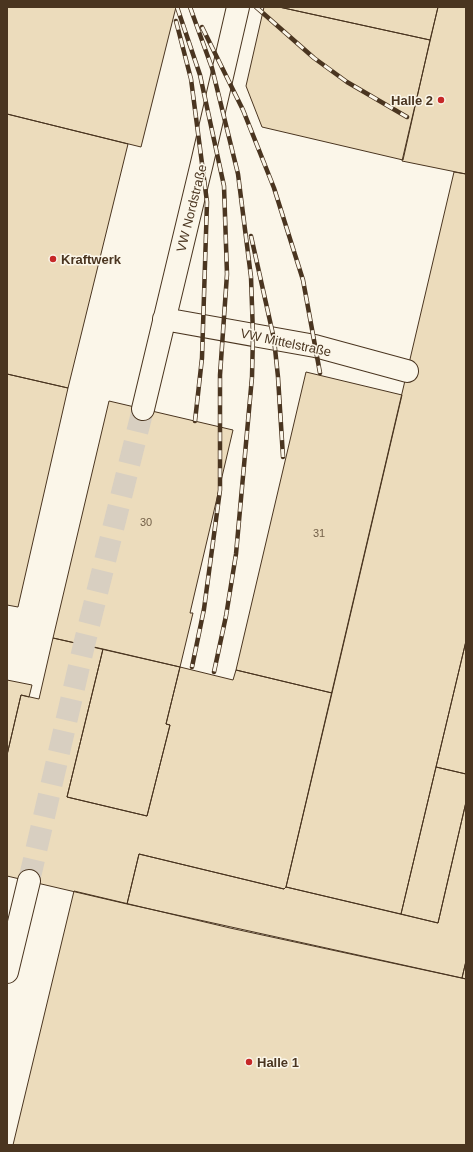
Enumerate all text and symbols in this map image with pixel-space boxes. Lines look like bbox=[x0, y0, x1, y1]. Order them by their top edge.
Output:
place label: Halle 2 bbox=[391, 93, 433, 108]
marker: Halle 2 bbox=[436, 95, 446, 105]
street label: VW Nordstraße bbox=[173, 163, 210, 253]
place label: Kraftwerk bbox=[61, 252, 122, 267]
marker: Kraftwerk bbox=[48, 254, 58, 264]
street label: VW Mittelstraße bbox=[239, 326, 333, 359]
house number: 30 bbox=[140, 516, 152, 528]
house number: 31 bbox=[313, 527, 325, 539]
place label: Halle 1 bbox=[257, 1055, 299, 1070]
marker: Halle 1 bbox=[244, 1057, 254, 1067]

